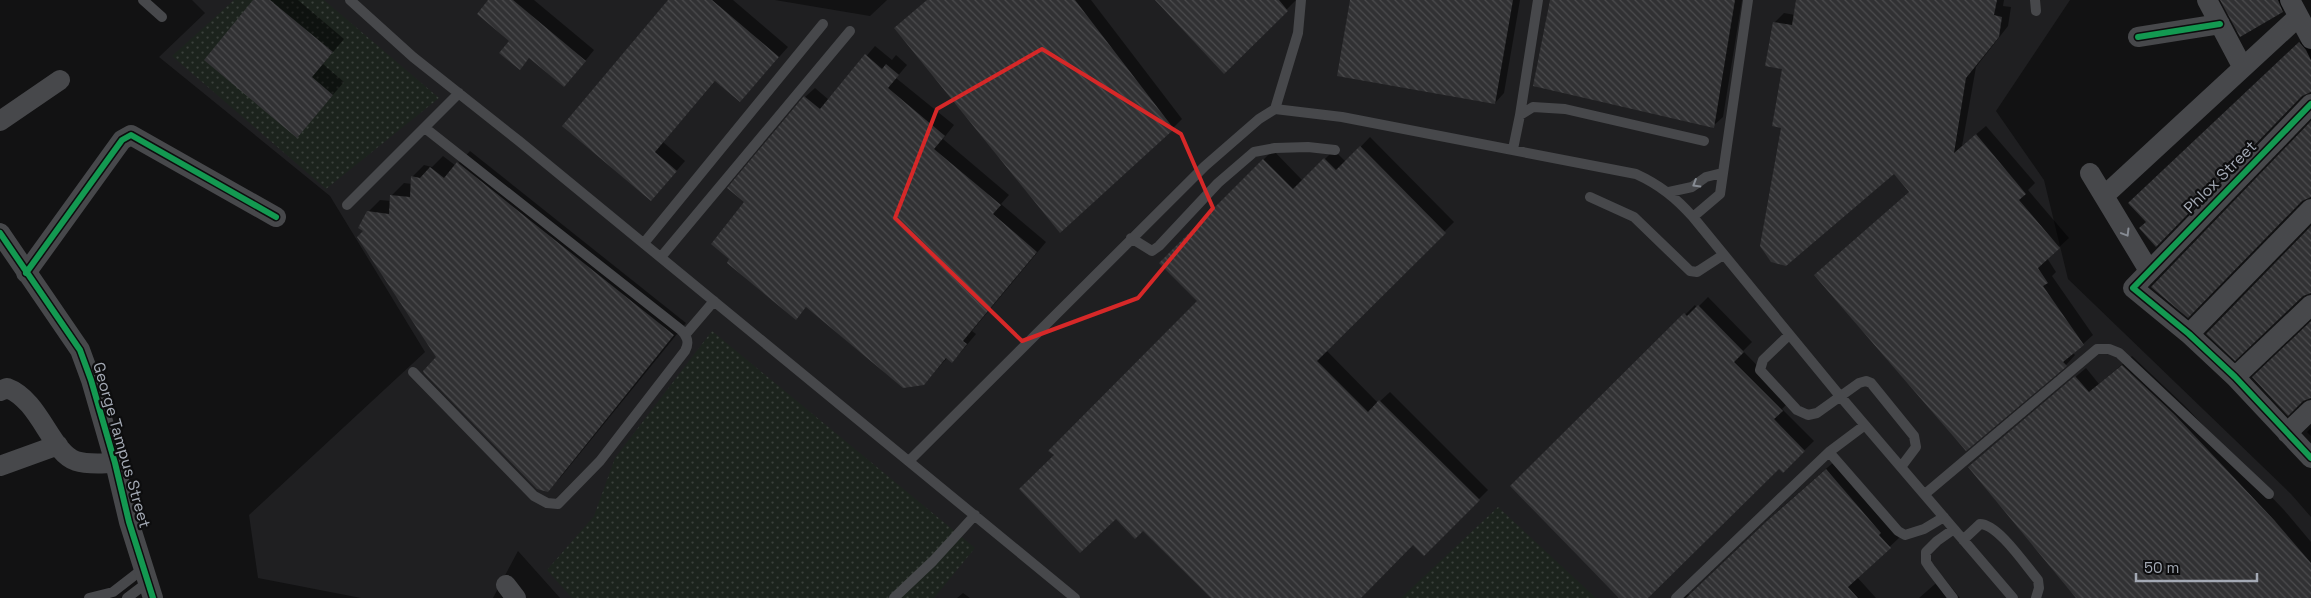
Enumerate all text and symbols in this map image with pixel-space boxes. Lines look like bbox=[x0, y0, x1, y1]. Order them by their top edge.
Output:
street label: Phlox Street bbox=[2179, 136, 2261, 218]
one-way arrow bbox=[1692, 177, 1701, 187]
one-way arrow bbox=[2120, 227, 2130, 236]
street label: George Tampus Street bbox=[88, 360, 156, 530]
scale bar bbox=[2136, 550, 2257, 582]
text: 50 m bbox=[2144, 558, 2179, 577]

